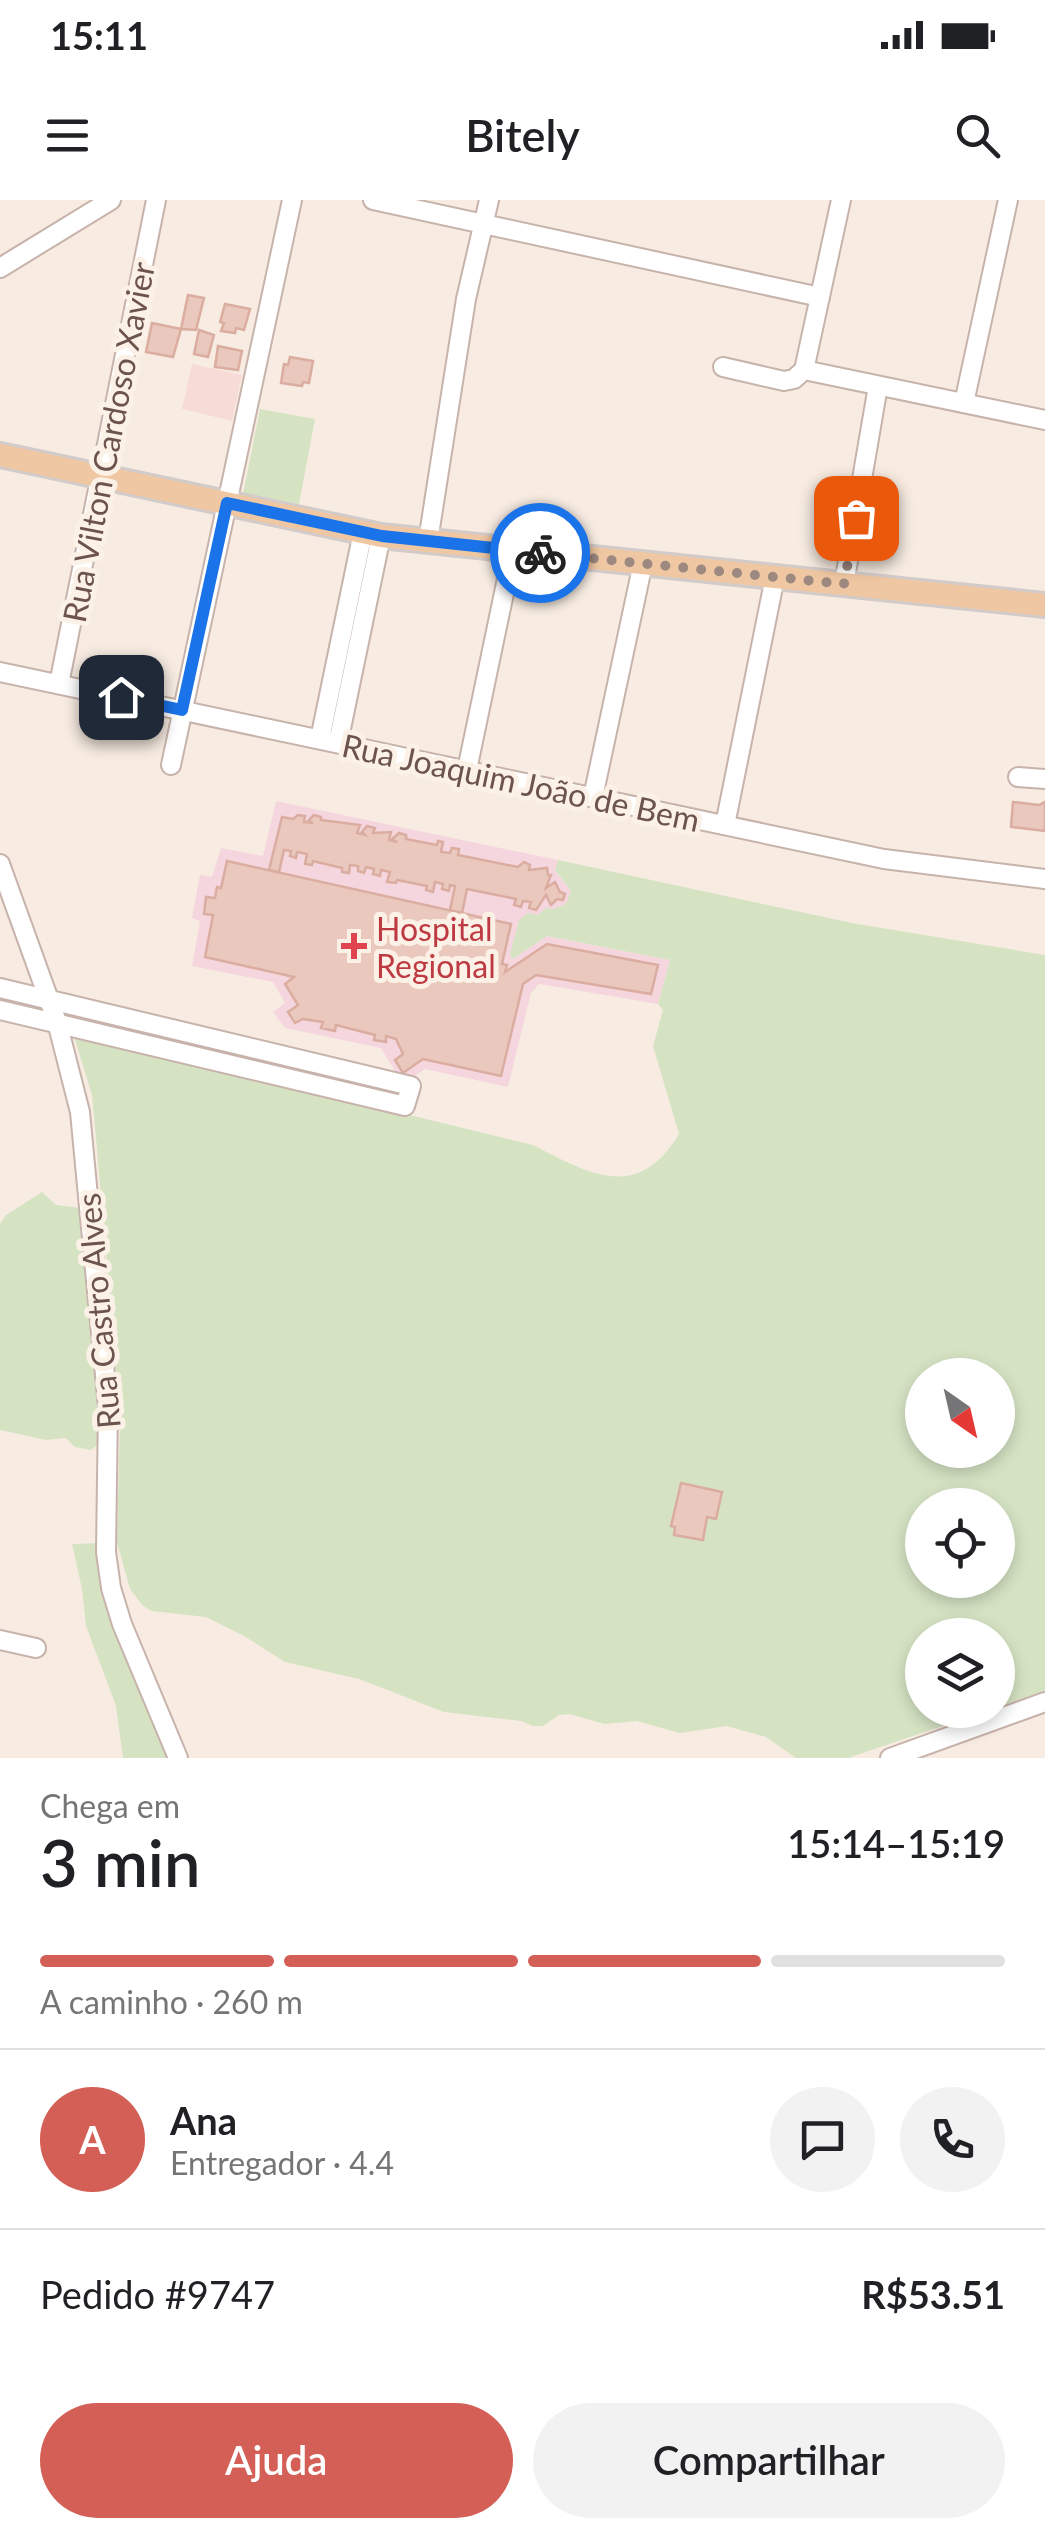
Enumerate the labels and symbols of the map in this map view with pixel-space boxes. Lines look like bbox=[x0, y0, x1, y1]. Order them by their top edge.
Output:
street label: Rua Vilton Cardoso Xavier bbox=[54, 258, 162, 625]
pin bbox=[814, 476, 899, 561]
courier bbox=[490, 503, 590, 603]
pin bbox=[79, 655, 164, 740]
street label: Rua Joaquim João de Bem bbox=[339, 725, 703, 839]
place label: Hospital Regional bbox=[376, 909, 496, 985]
marker: Hospital Regional bbox=[341, 933, 367, 959]
street label: Rua Castro Alves bbox=[68, 1192, 128, 1430]
north arrow bbox=[905, 1358, 1015, 1468]

